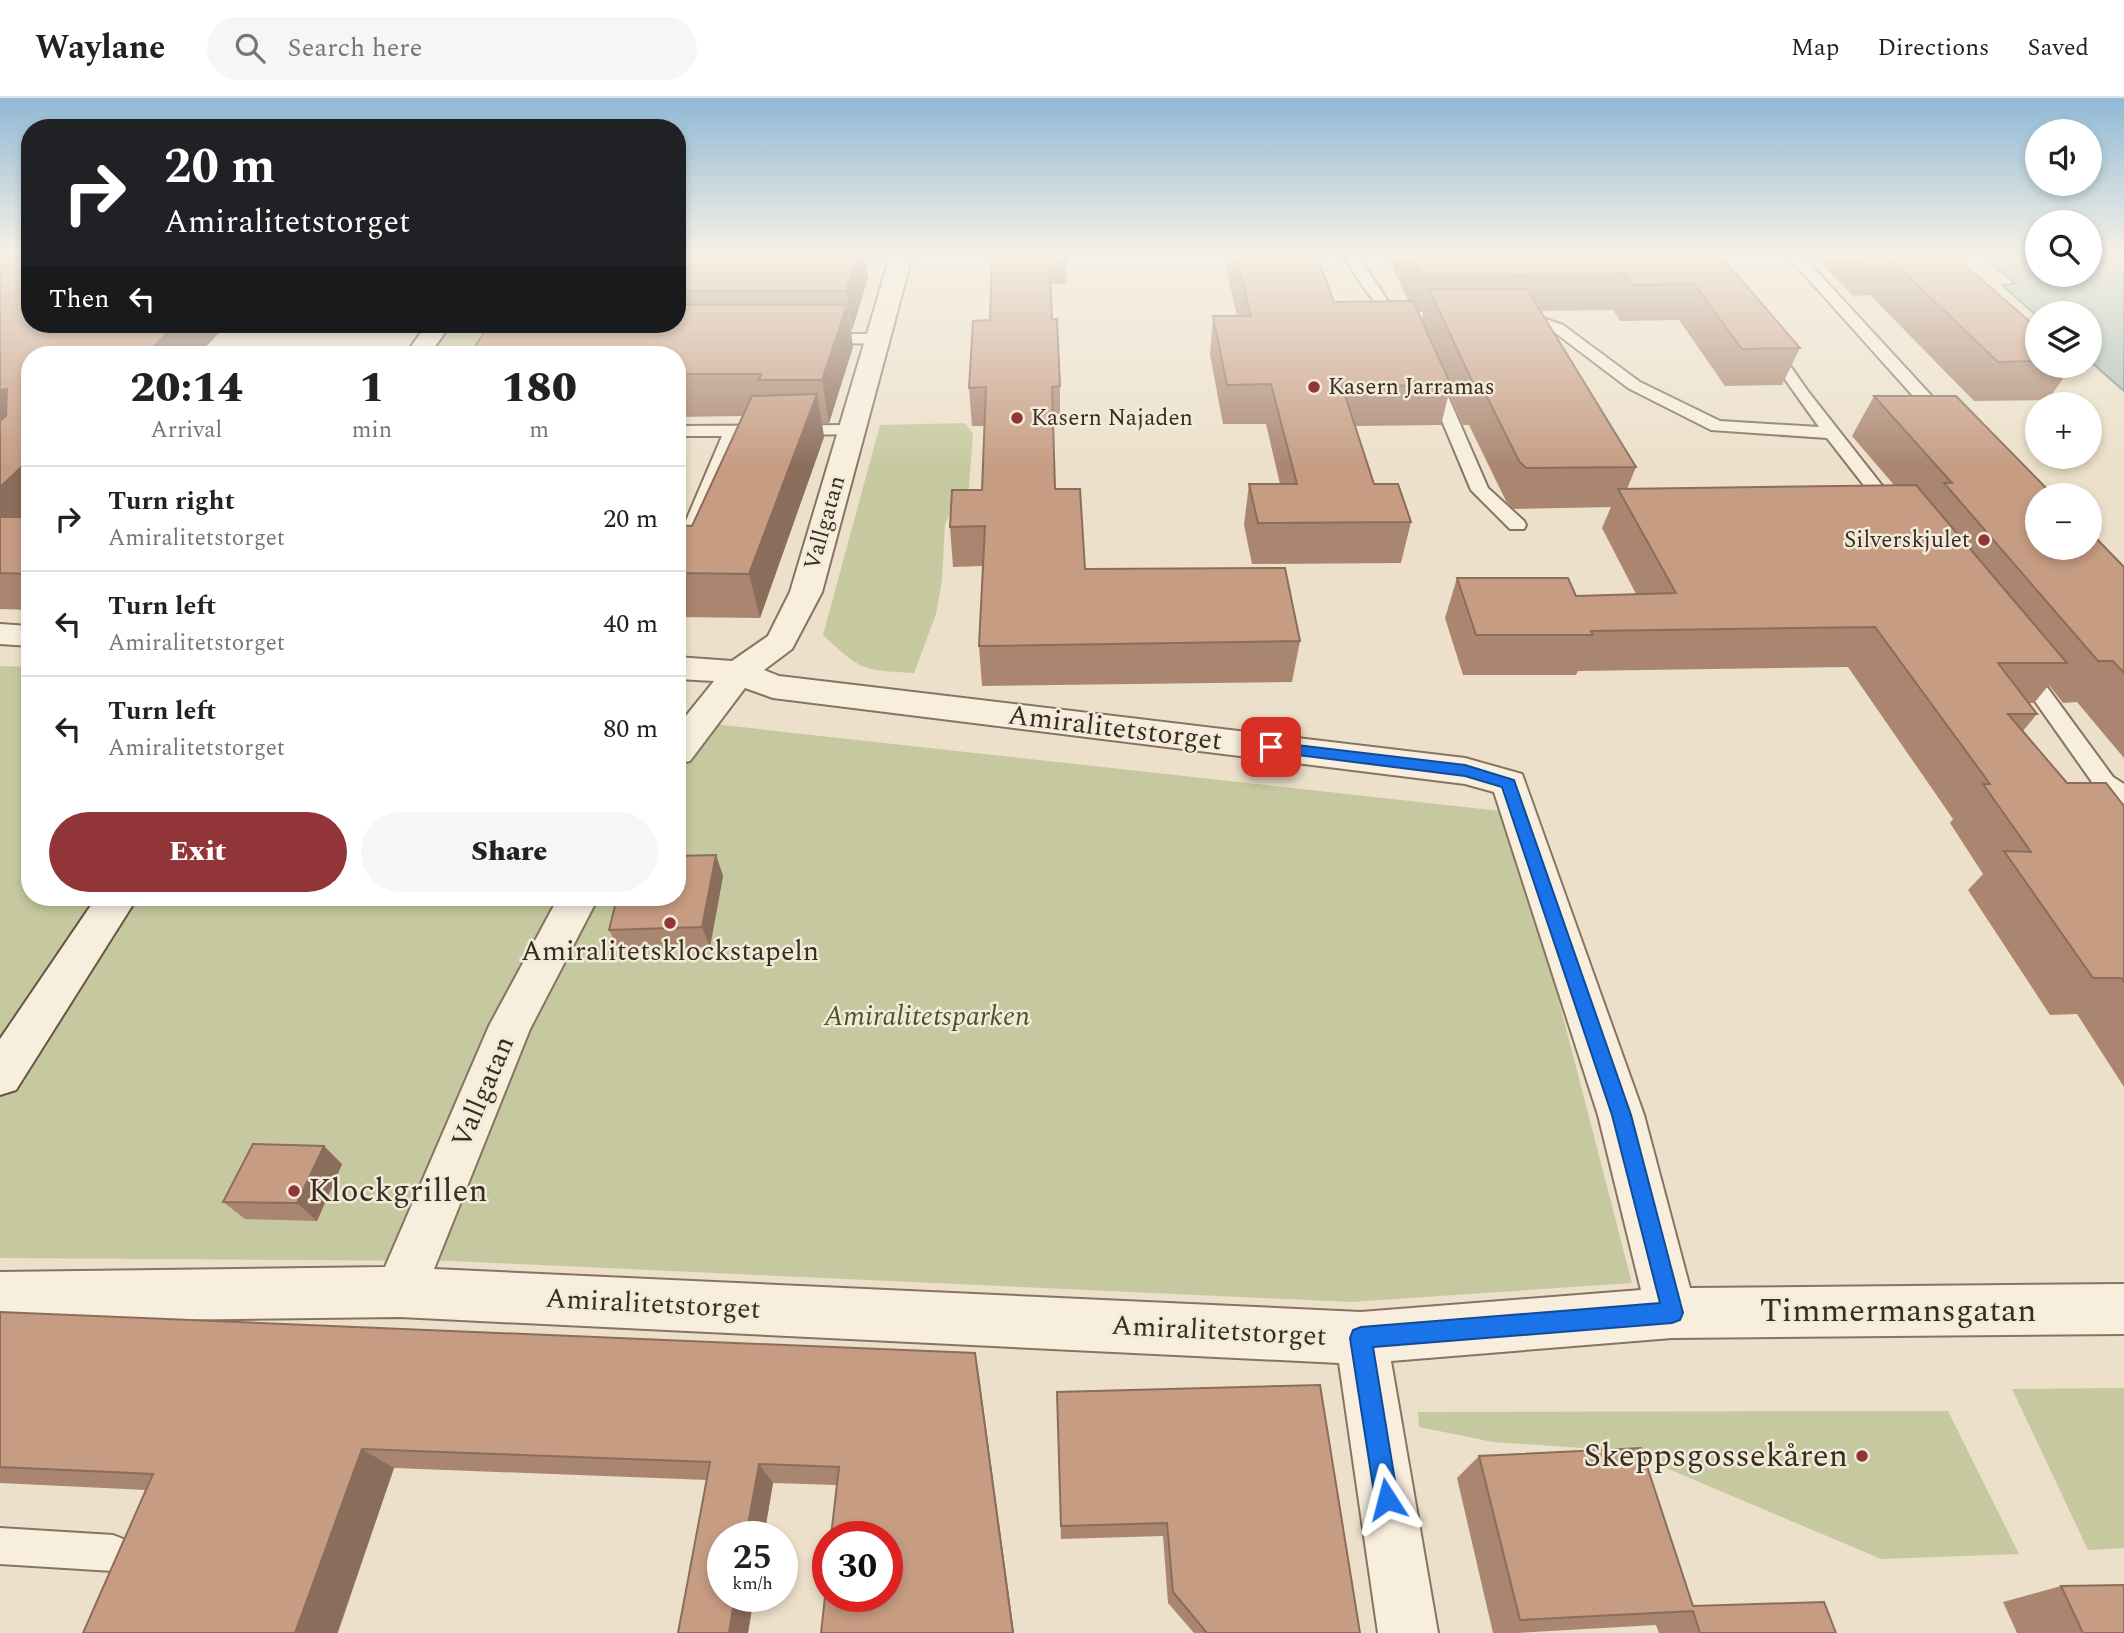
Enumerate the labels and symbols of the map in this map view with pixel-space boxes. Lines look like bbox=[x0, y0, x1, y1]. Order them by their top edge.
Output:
place label: Kasern Jarramas bbox=[1328, 370, 1495, 405]
marker: Kasern Jarramas bbox=[1306, 379, 1322, 395]
place label: Kasern Najaden bbox=[1031, 401, 1193, 436]
marker: Kasern Najaden bbox=[1009, 410, 1025, 426]
street label: Vallgatan bbox=[795, 472, 855, 574]
place label: Silverskjulet bbox=[1844, 523, 1970, 558]
marker: Silverskjulet bbox=[1976, 532, 1992, 548]
street label: Amiralitetstorget bbox=[1005, 694, 1225, 762]
pin bbox=[1241, 717, 1301, 777]
marker: Amiralitetsklockstapeln bbox=[662, 915, 678, 931]
place label: Amiralitetsklockstapeln bbox=[521, 930, 819, 973]
park label: Amiralitetsparken bbox=[823, 995, 1030, 1038]
street label: Vallgatan bbox=[440, 1029, 526, 1155]
place label: Klockgrillen bbox=[308, 1166, 488, 1216]
marker: Klockgrillen bbox=[286, 1183, 302, 1199]
street label: Amiralitetstorget bbox=[544, 1277, 762, 1331]
street label: Timmermansgatan bbox=[1760, 1286, 2036, 1336]
street label: Amiralitetstorget bbox=[1110, 1304, 1328, 1358]
place label: Skeppsgossekåren bbox=[1583, 1431, 1848, 1481]
marker: Skeppsgossekåren bbox=[1854, 1448, 1870, 1464]
position arrow bbox=[1350, 1462, 1424, 1536]
speed limit sign: 30 bbox=[812, 1521, 903, 1612]

